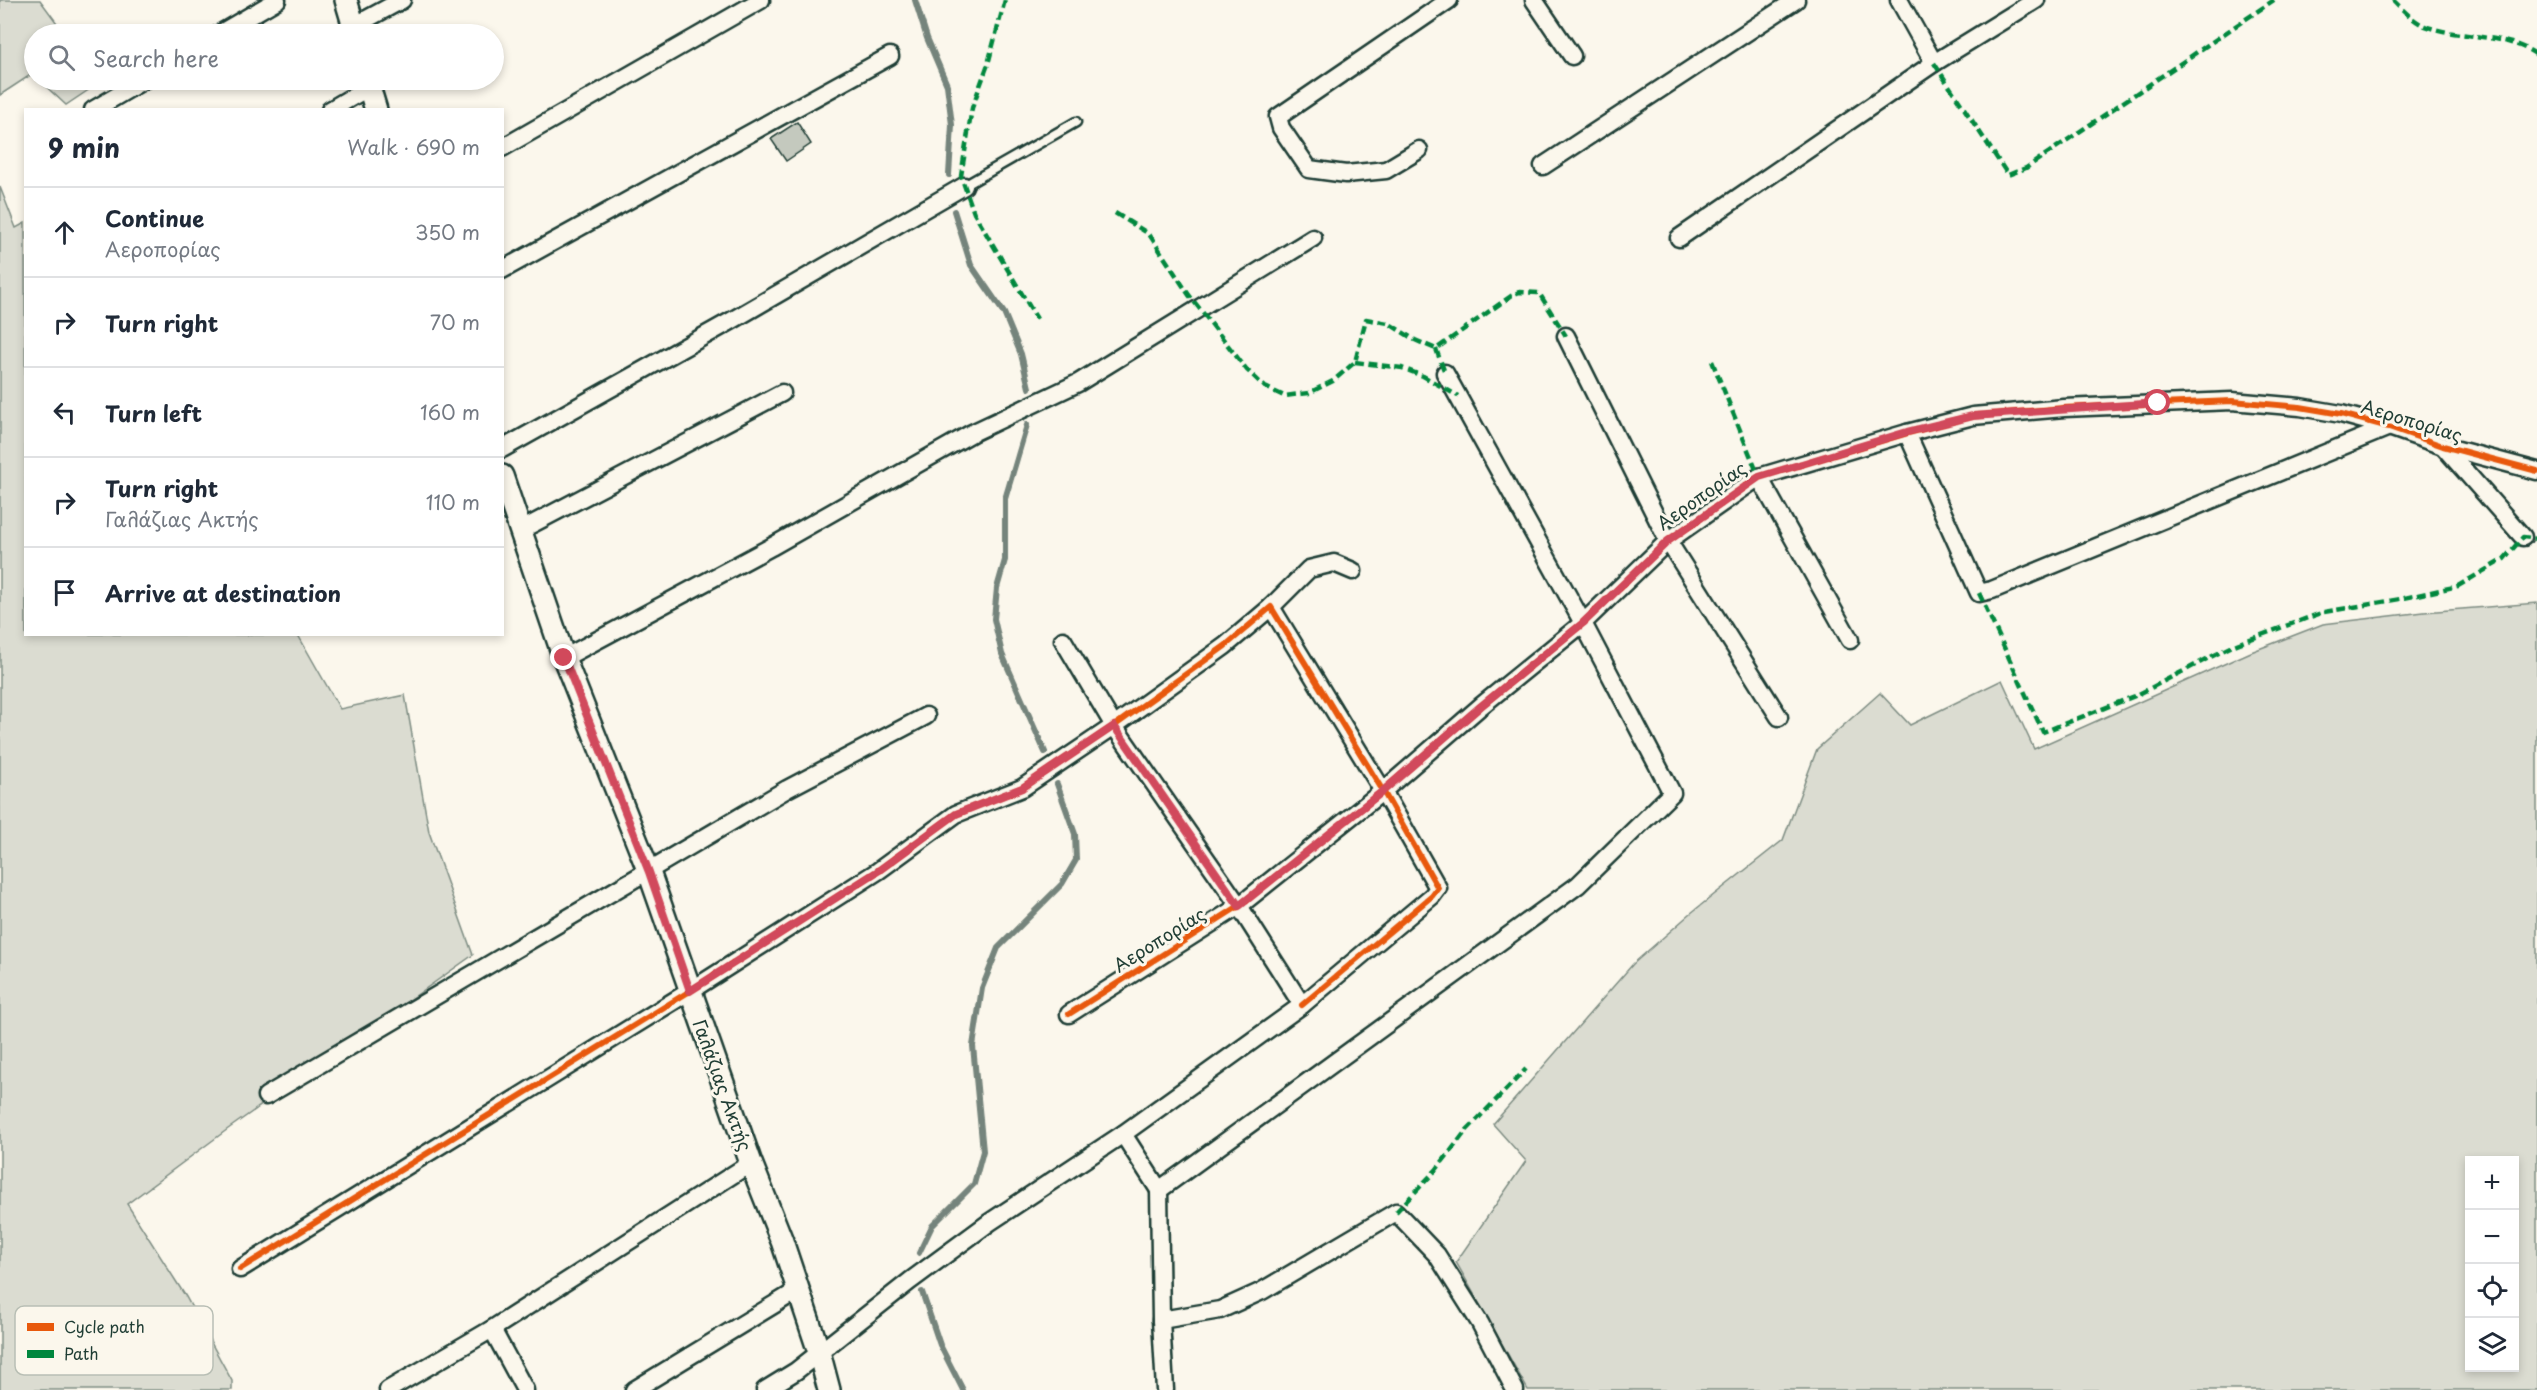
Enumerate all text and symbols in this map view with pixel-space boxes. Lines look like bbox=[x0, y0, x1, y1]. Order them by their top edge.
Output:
search box bbox=[24, 24, 504, 90]
icon: search bbox=[45, 41, 78, 74]
text: Search here bbox=[93, 41, 219, 74]
text: 9 min bbox=[48, 128, 120, 167]
text: Walk · 690 m bbox=[347, 132, 480, 162]
text: Continue bbox=[105, 201, 204, 234]
icon: ahead bbox=[48, 216, 81, 249]
text: 350 m bbox=[415, 217, 480, 247]
text: Αεροπορίας bbox=[105, 234, 221, 264]
icon: right bbox=[48, 306, 81, 339]
text: Turn right bbox=[105, 306, 218, 339]
text: 70 m bbox=[430, 307, 480, 337]
route start bbox=[2144, 389, 2170, 415]
street label: Αεροπορίας bbox=[2358, 392, 2466, 448]
icon: left bbox=[48, 396, 81, 429]
text: Turn left bbox=[105, 396, 202, 429]
text: 160 m bbox=[420, 397, 480, 427]
street label: Αεροπορίας bbox=[1651, 454, 1751, 536]
text: Turn right bbox=[105, 471, 218, 504]
icon: right bbox=[48, 486, 81, 519]
text: 110 m bbox=[426, 487, 480, 517]
text: Γαλάζιας Ακτής bbox=[105, 504, 259, 534]
icon: arrive bbox=[48, 576, 81, 609]
text: Arrive at destination bbox=[105, 576, 341, 609]
route end bbox=[550, 644, 576, 670]
street label: Αεροπορίας bbox=[1108, 900, 1210, 978]
street label: Γαλάζιας Ακτής bbox=[687, 1015, 759, 1155]
map controls bbox=[2465, 1156, 2519, 1372]
button: + bbox=[2465, 1156, 2519, 1210]
button: − bbox=[2465, 1210, 2519, 1264]
button: locate bbox=[2465, 1264, 2519, 1318]
legend bbox=[15, 1306, 213, 1375]
text: Cycle path bbox=[64, 1314, 145, 1338]
button: layers bbox=[2465, 1318, 2519, 1372]
text: Path bbox=[64, 1341, 99, 1365]

